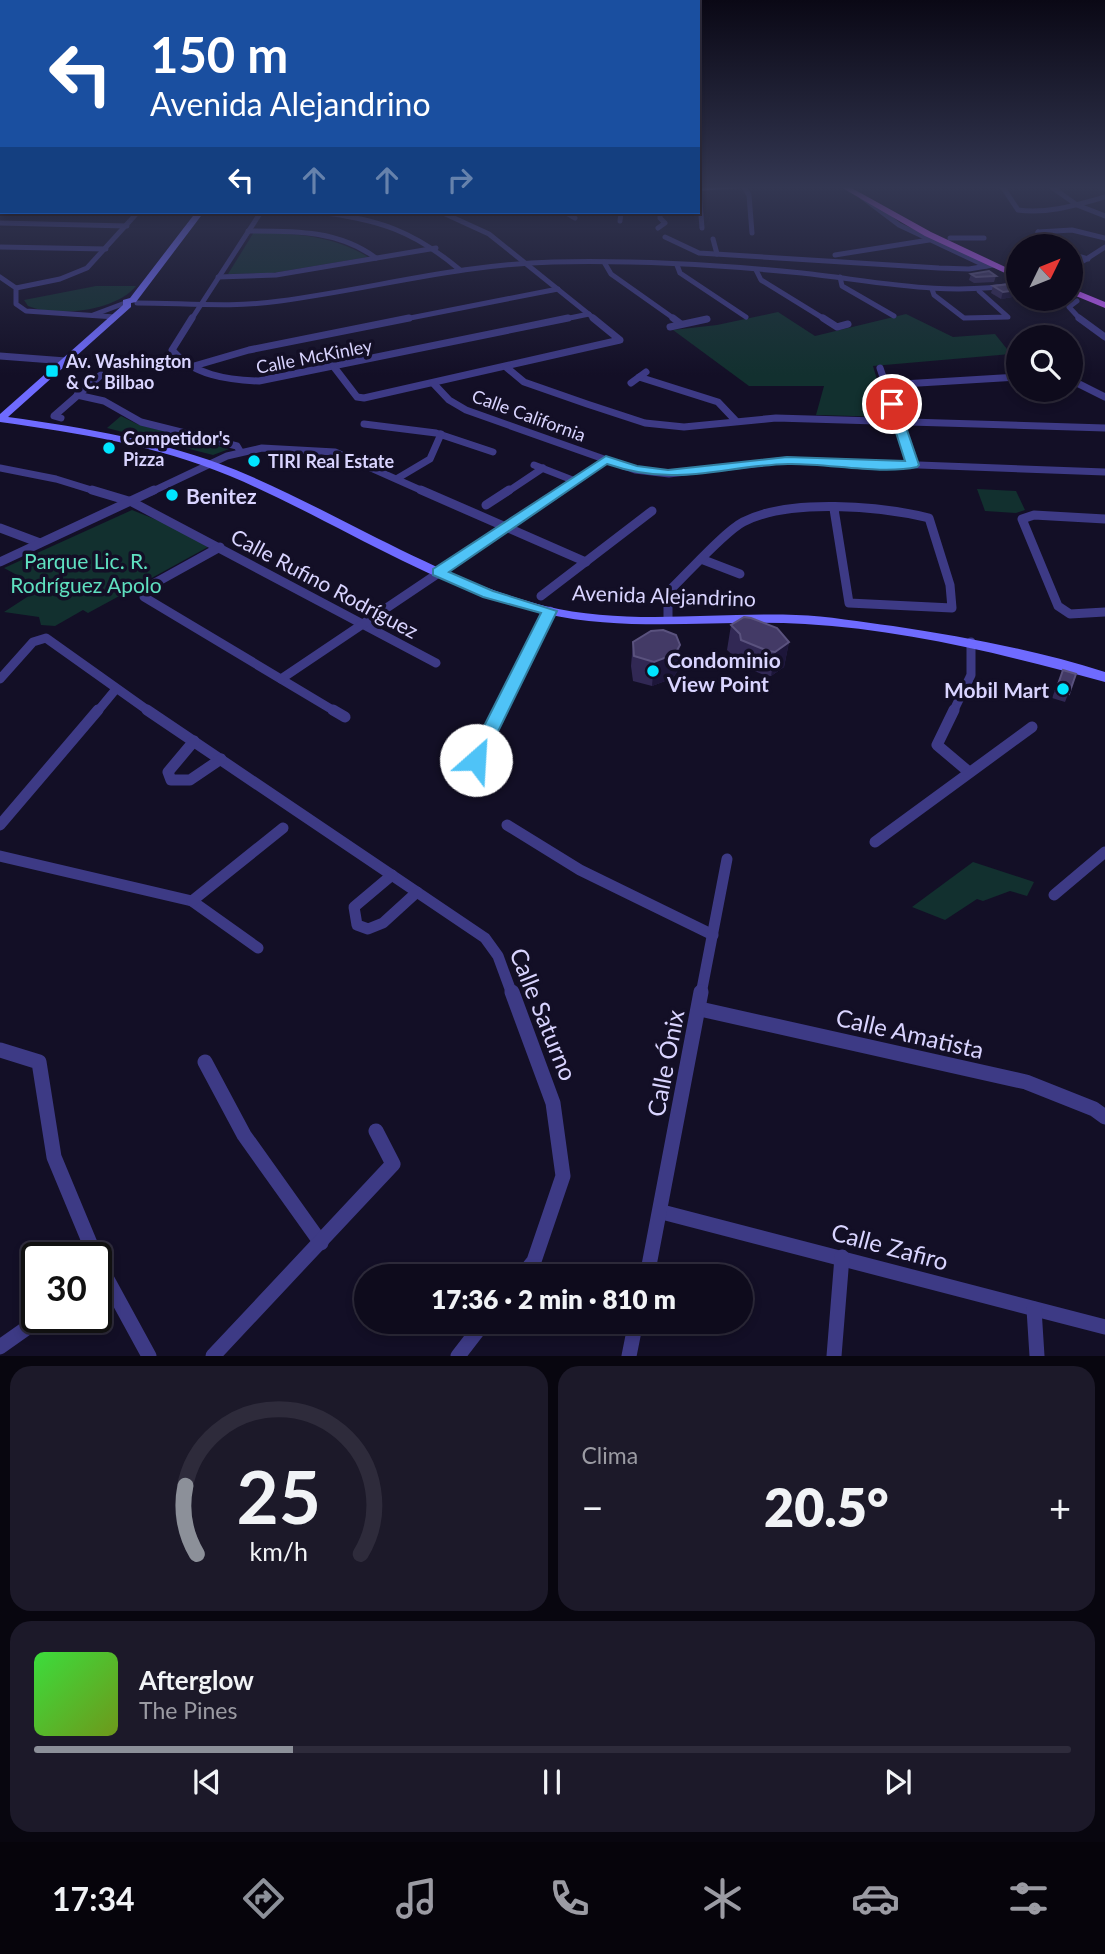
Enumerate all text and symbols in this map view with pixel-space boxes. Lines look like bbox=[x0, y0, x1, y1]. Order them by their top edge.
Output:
text: 150 m bbox=[150, 25, 288, 83]
icon: left bbox=[35, 28, 126, 119]
text: Avenida Alejandrino bbox=[150, 84, 431, 123]
icon: left bbox=[222, 161, 260, 199]
icon: ahead bbox=[295, 161, 333, 199]
icon: ahead bbox=[368, 161, 406, 199]
icon: right bbox=[441, 161, 479, 199]
north arrow bbox=[1006, 234, 1083, 312]
map controls bbox=[1006, 234, 1083, 402]
button: search bbox=[1006, 325, 1083, 402]
street label: Calle McKinley bbox=[254, 334, 375, 378]
place label: Av. Washington & C. Bilbao bbox=[65, 350, 192, 393]
marker: Av. Washington & C. Bilbao bbox=[44, 363, 60, 379]
pin bbox=[862, 374, 922, 434]
street label: Calle California bbox=[469, 384, 589, 446]
icon: arrive bbox=[873, 385, 911, 423]
place label: Competidor's Pizza bbox=[123, 427, 230, 470]
marker: Competidor's Pizza bbox=[101, 440, 117, 456]
place label: TIRI Real Estate bbox=[268, 450, 394, 472]
marker: TIRI Real Estate bbox=[246, 453, 262, 469]
place label: Benitez bbox=[186, 483, 257, 508]
marker: Benitez bbox=[164, 487, 180, 503]
street label: Calle Rufino Rodríguez bbox=[227, 523, 423, 643]
park label: Parque Lic. R. Rodríguez Apolo bbox=[10, 548, 162, 597]
street label: Avenida Alejandrino bbox=[572, 579, 757, 611]
place label: Condominio View Point bbox=[666, 647, 781, 696]
marker: Condominio View Point bbox=[645, 663, 661, 679]
place label: Mobil Mart bbox=[944, 677, 1049, 702]
marker: Mobil Mart bbox=[1055, 681, 1071, 697]
position arrow bbox=[439, 723, 513, 797]
street label: Calle Saturno bbox=[504, 943, 584, 1085]
street label: Calle Amatista bbox=[833, 1002, 987, 1064]
street label: Calle Ónix bbox=[640, 1007, 690, 1119]
street label: Calle Zafiro bbox=[828, 1216, 952, 1276]
speed limit sign: 30 bbox=[21, 1242, 112, 1333]
text: 17:36 · 2 min · 810 m bbox=[431, 1283, 676, 1315]
text: Clima bbox=[582, 1441, 638, 1469]
text: 25 bbox=[237, 1453, 321, 1541]
text: 20.5° bbox=[764, 1476, 889, 1538]
text: − bbox=[582, 1484, 604, 1530]
text: + bbox=[1049, 1484, 1071, 1530]
text: km/h bbox=[249, 1536, 308, 1566]
text: Afterglow bbox=[139, 1664, 254, 1696]
text: The Pines bbox=[139, 1696, 237, 1724]
icon: previous bbox=[188, 1763, 226, 1801]
icon: pause bbox=[533, 1763, 571, 1801]
icon: next bbox=[879, 1763, 917, 1801]
icon: directions bbox=[239, 1874, 288, 1923]
icon: music bbox=[392, 1874, 441, 1923]
icon: phone bbox=[545, 1874, 594, 1923]
icon: climate bbox=[698, 1874, 747, 1923]
icon: car bbox=[851, 1874, 900, 1923]
icon: filters bbox=[1004, 1874, 1053, 1923]
text: 17:34 bbox=[52, 1879, 135, 1918]

